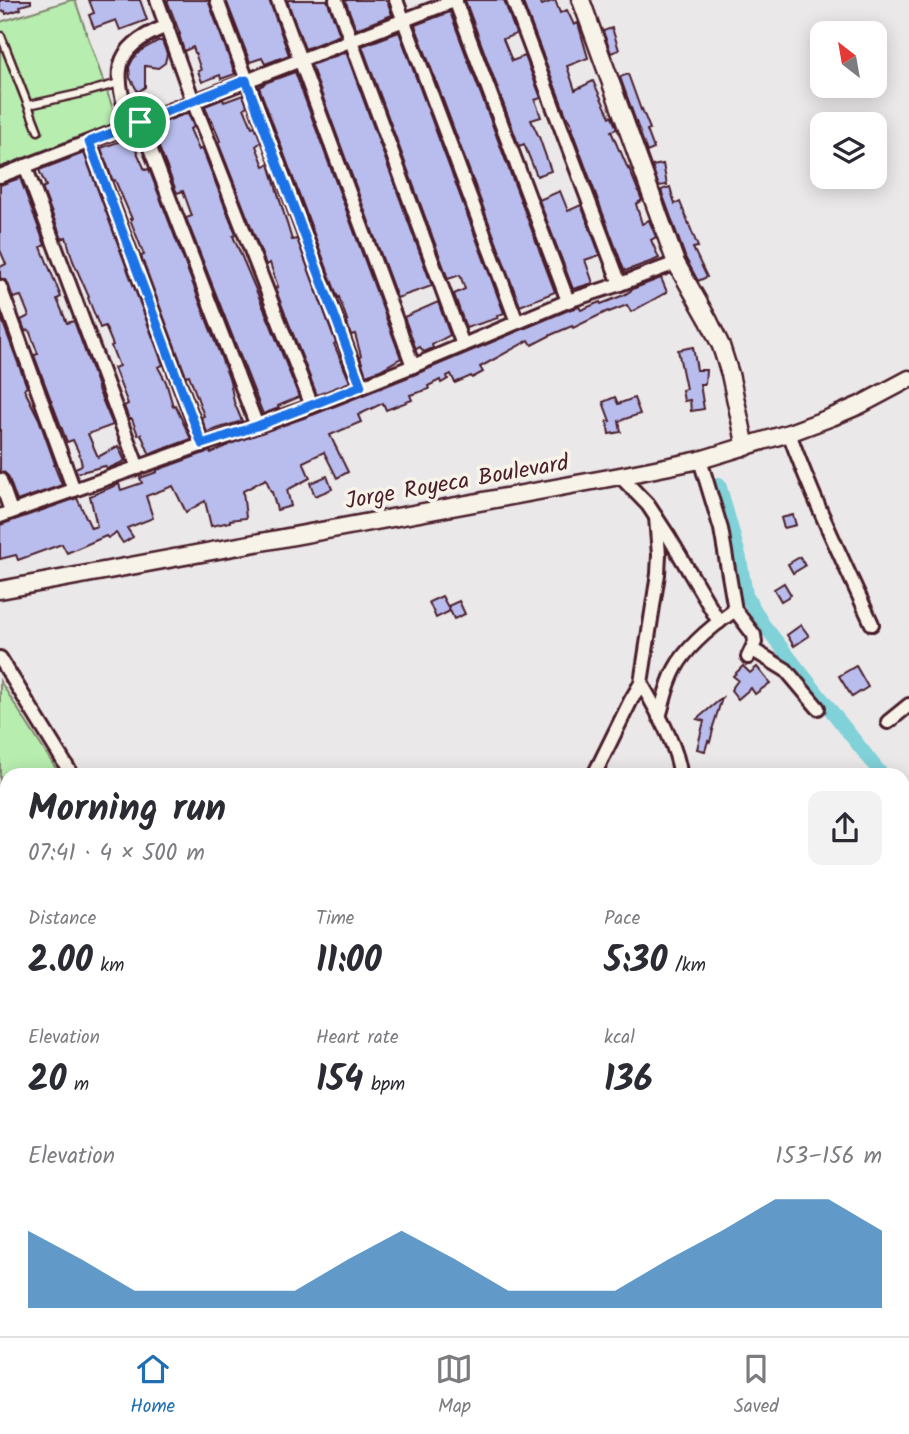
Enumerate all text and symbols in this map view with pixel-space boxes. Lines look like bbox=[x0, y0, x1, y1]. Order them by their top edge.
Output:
north arrow bbox=[810, 21, 887, 98]
map controls bbox=[810, 21, 887, 189]
pin bbox=[110, 92, 170, 152]
icon: arrive bbox=[121, 103, 159, 141]
button: layers bbox=[810, 112, 887, 189]
street label: Jorge Royeca Boulevard bbox=[342, 446, 572, 520]
text: Morning run bbox=[28, 780, 226, 840]
button: share bbox=[808, 791, 882, 865]
text: 07:41 · 4 × 500 m bbox=[28, 836, 205, 872]
text: Distance bbox=[28, 904, 96, 934]
text: Time bbox=[316, 904, 354, 934]
text: Pace bbox=[604, 904, 640, 934]
text: 2.00 bbox=[28, 934, 93, 990]
text: 11:00 bbox=[316, 934, 382, 990]
text: 5:30 bbox=[604, 934, 667, 990]
text: km bbox=[93, 951, 124, 981]
text: /km bbox=[667, 951, 706, 981]
text: Elevation bbox=[28, 1023, 100, 1053]
text: Heart rate bbox=[316, 1023, 399, 1053]
text: kcal bbox=[604, 1023, 635, 1053]
text: 20 bbox=[28, 1053, 66, 1109]
text: 154 bbox=[316, 1053, 363, 1109]
text: 136 bbox=[604, 1053, 653, 1109]
text: m bbox=[66, 1070, 89, 1100]
text: bpm bbox=[363, 1070, 405, 1100]
text: Elevation bbox=[28, 1139, 115, 1175]
text: 153–156 m bbox=[775, 1139, 882, 1175]
tab: Home bbox=[130, 1350, 175, 1422]
tab: Map bbox=[435, 1350, 473, 1422]
tab: Saved bbox=[734, 1350, 779, 1422]

